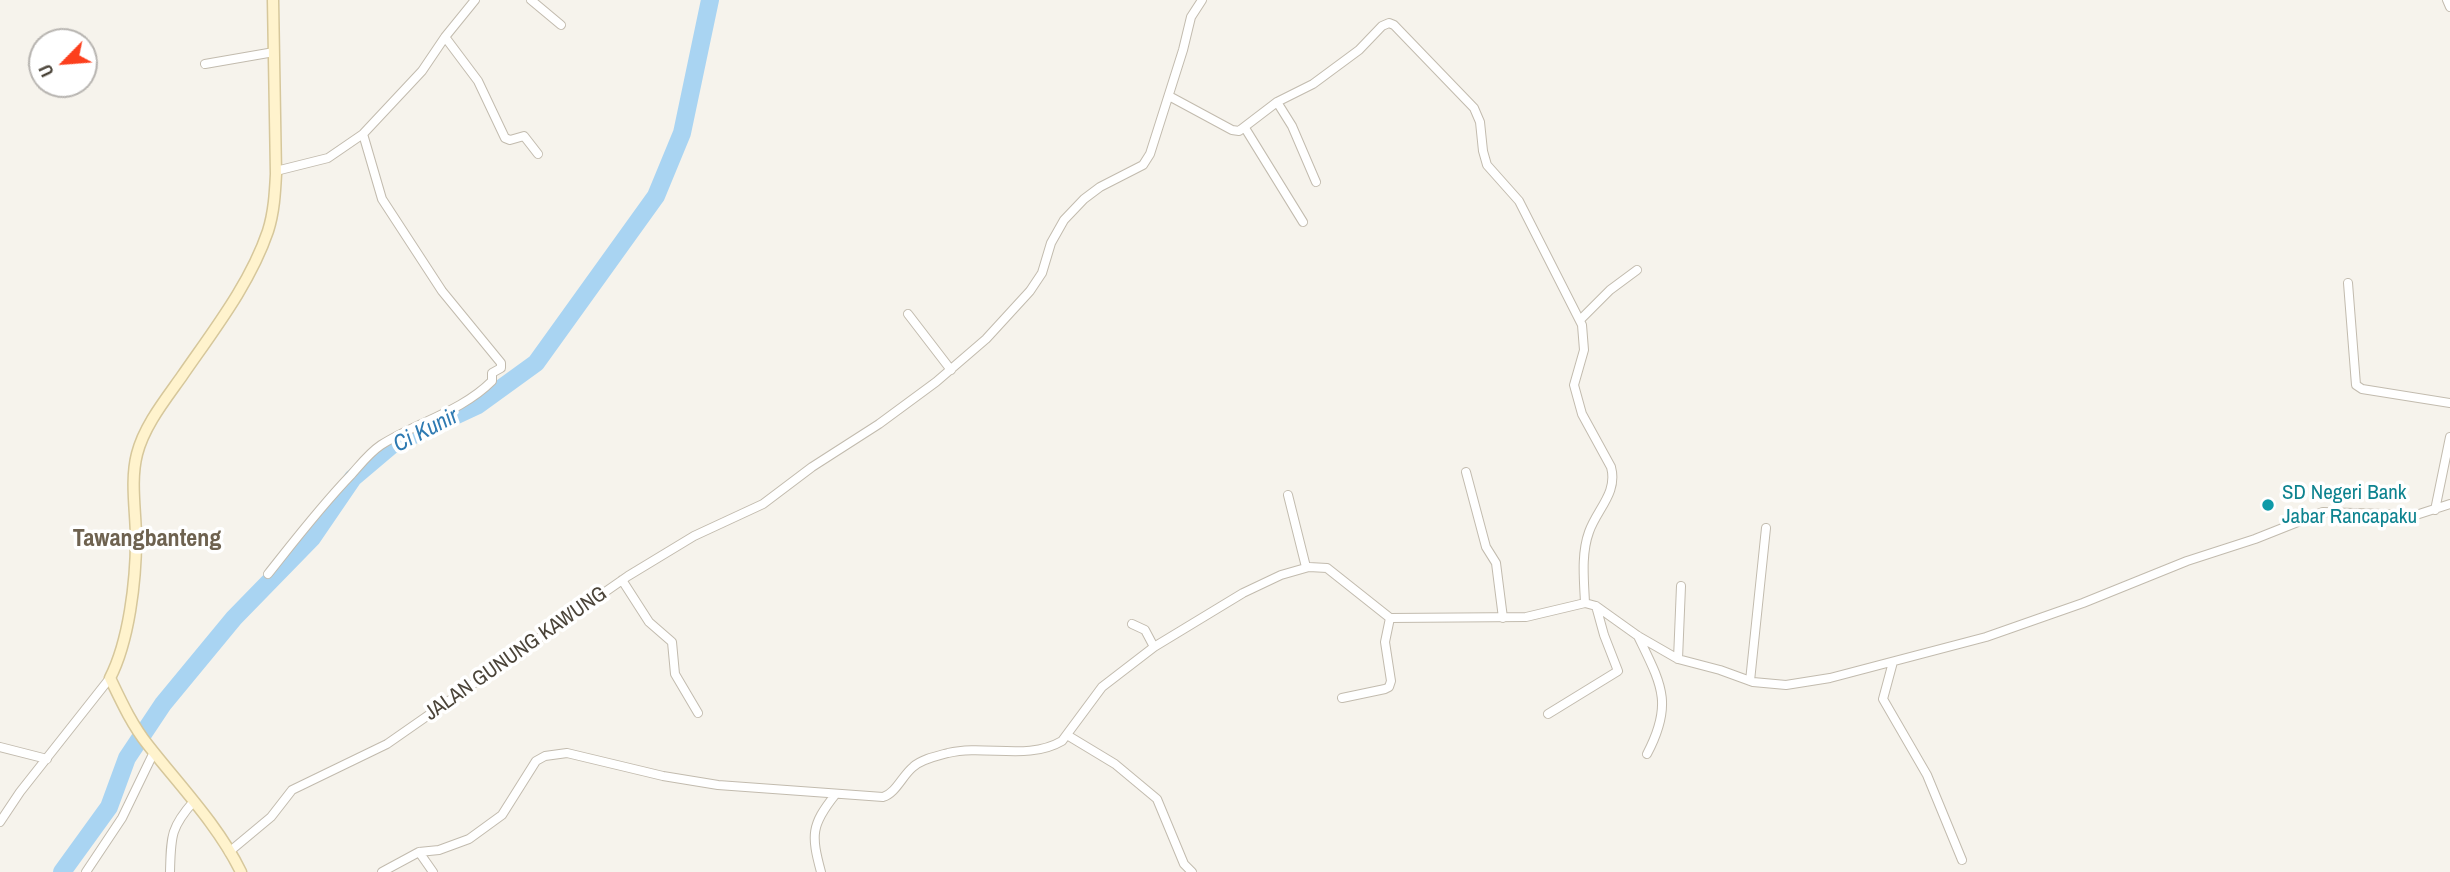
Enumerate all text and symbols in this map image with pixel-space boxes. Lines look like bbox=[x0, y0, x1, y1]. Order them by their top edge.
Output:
north arrow bbox=[28, 28, 98, 98]
text: U bbox=[32, 60, 60, 82]
water label: Ci Kunir bbox=[389, 403, 463, 459]
place label: SD Negeri Bank Jabar Rancapaku bbox=[2282, 480, 2417, 530]
marker: SD Negeri Bank Jabar Rancapaku bbox=[2260, 497, 2276, 513]
district label: Tawangbanteng bbox=[73, 526, 221, 554]
street label: JALAN GUNUNG KAWUNG bbox=[420, 582, 612, 726]

